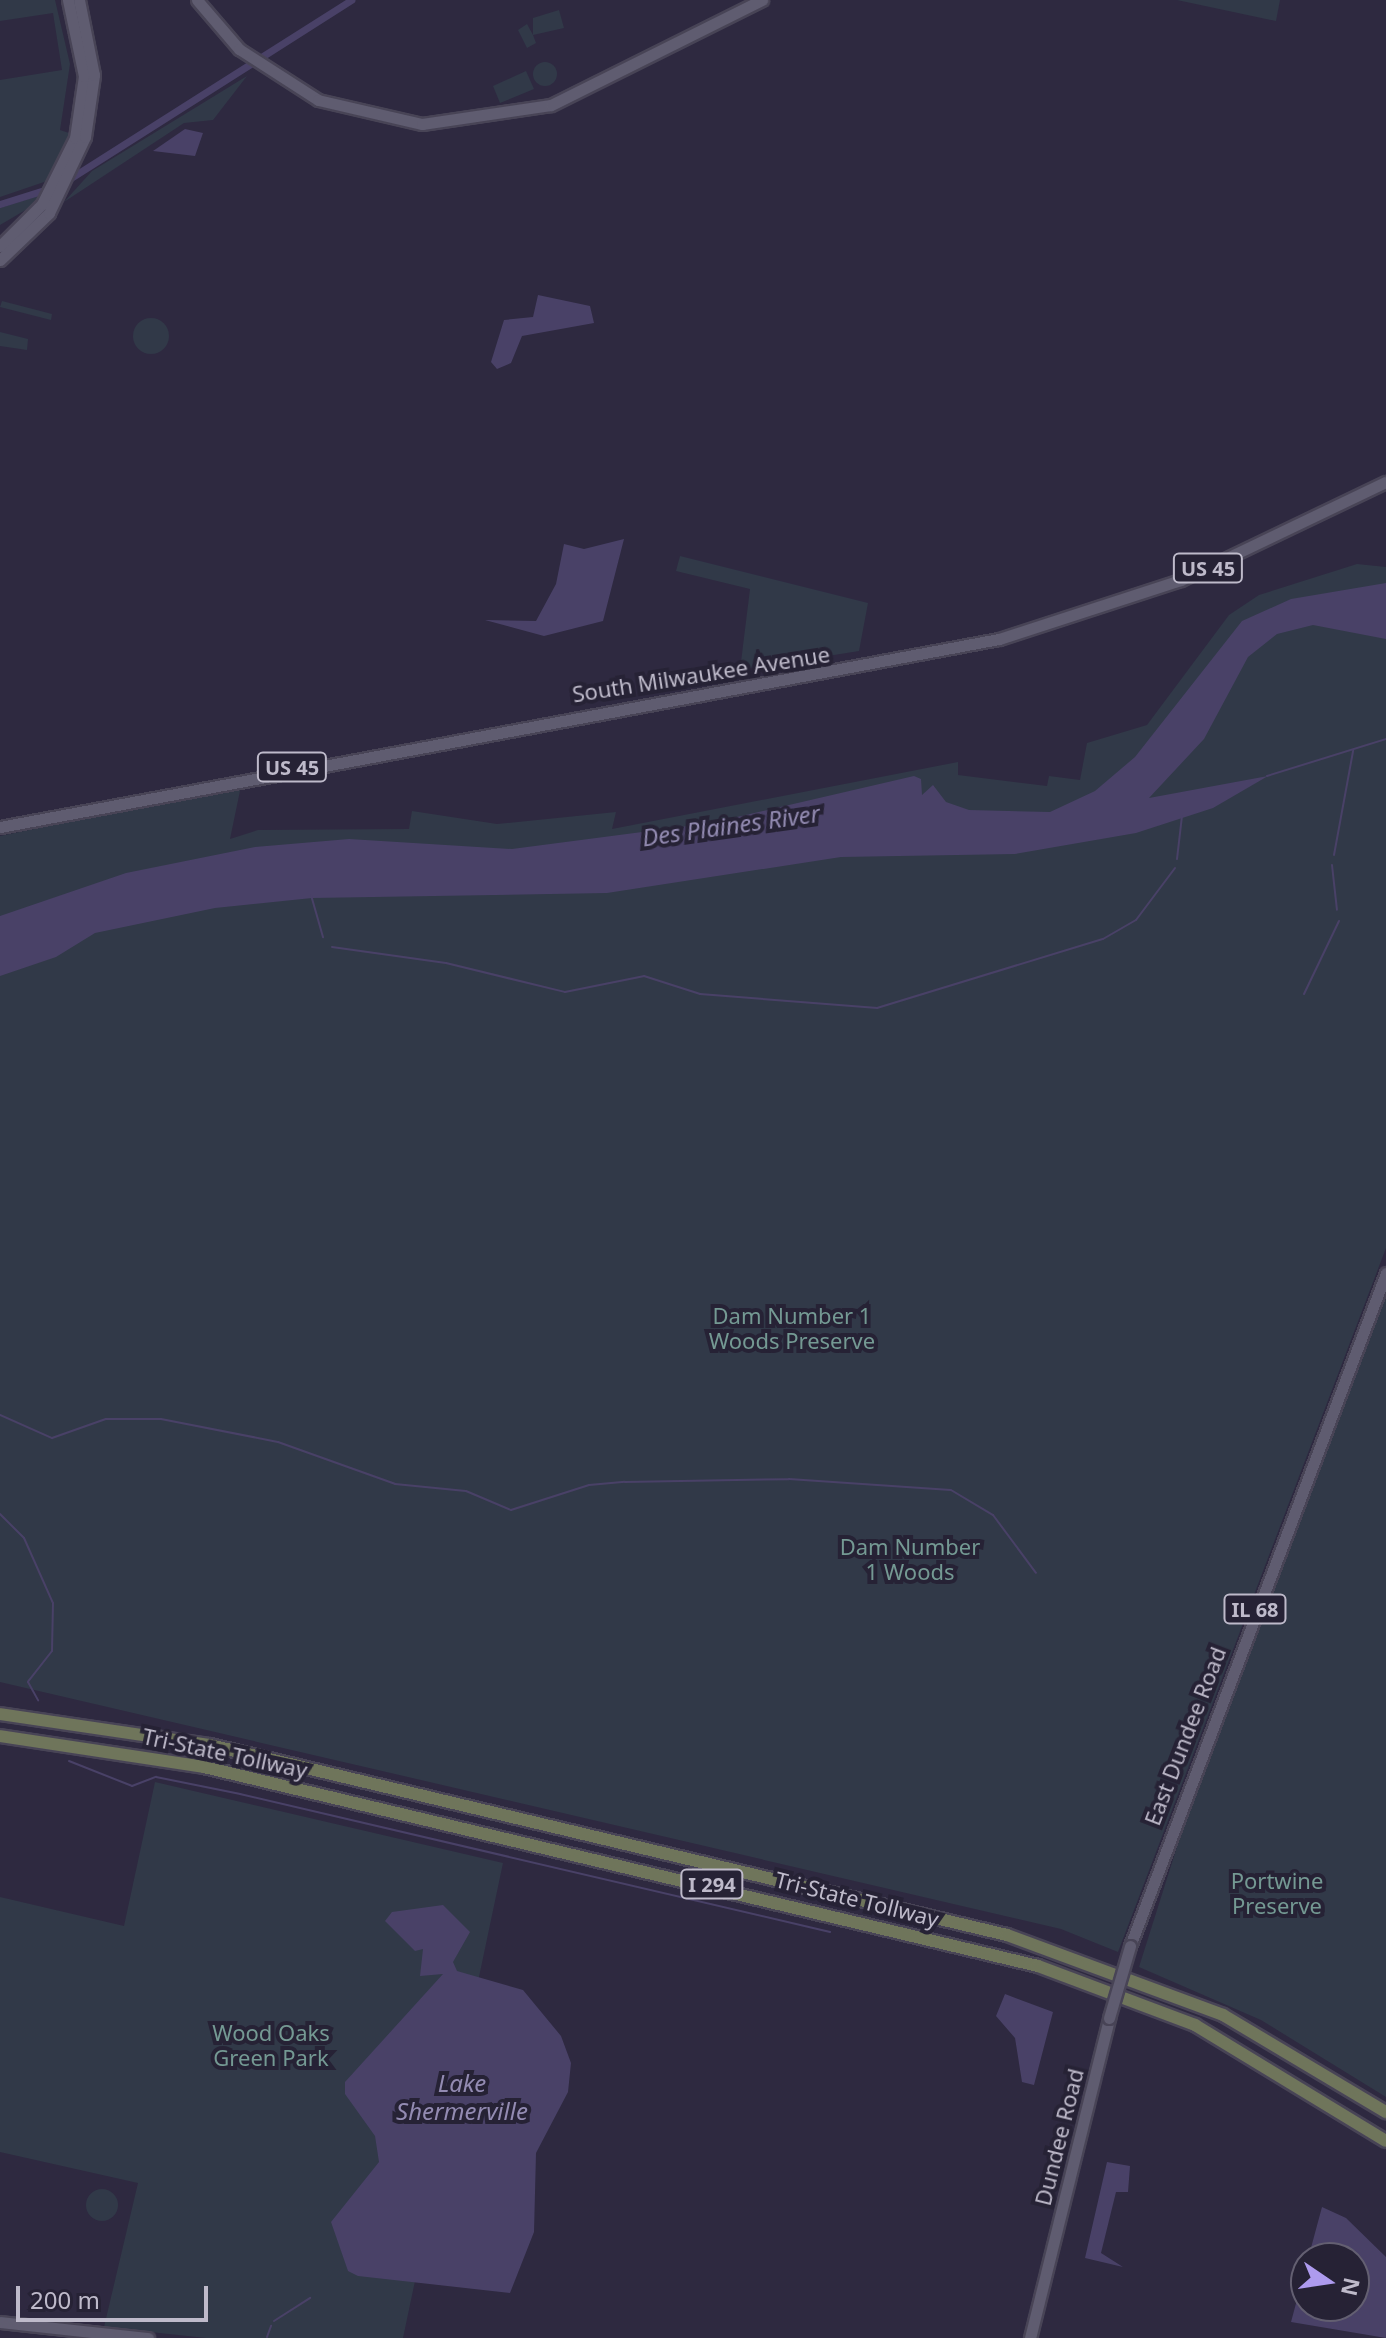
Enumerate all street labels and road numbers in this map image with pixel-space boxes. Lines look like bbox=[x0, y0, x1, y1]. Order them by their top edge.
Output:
road number: US 45 bbox=[1172, 552, 1244, 584]
street label: South Milwaukee Avenue bbox=[570, 641, 832, 707]
road number: US 45 bbox=[256, 751, 328, 783]
road number: IL 68 bbox=[1223, 1593, 1287, 1625]
street label: East Dundee Road bbox=[1139, 1643, 1231, 1829]
street label: Tri-State Tollway bbox=[140, 1723, 310, 1783]
street label: Tri-State Tollway bbox=[772, 1866, 942, 1932]
road number: I 294 bbox=[680, 1868, 744, 1900]
street label: Dundee Road bbox=[1029, 2066, 1089, 2208]

